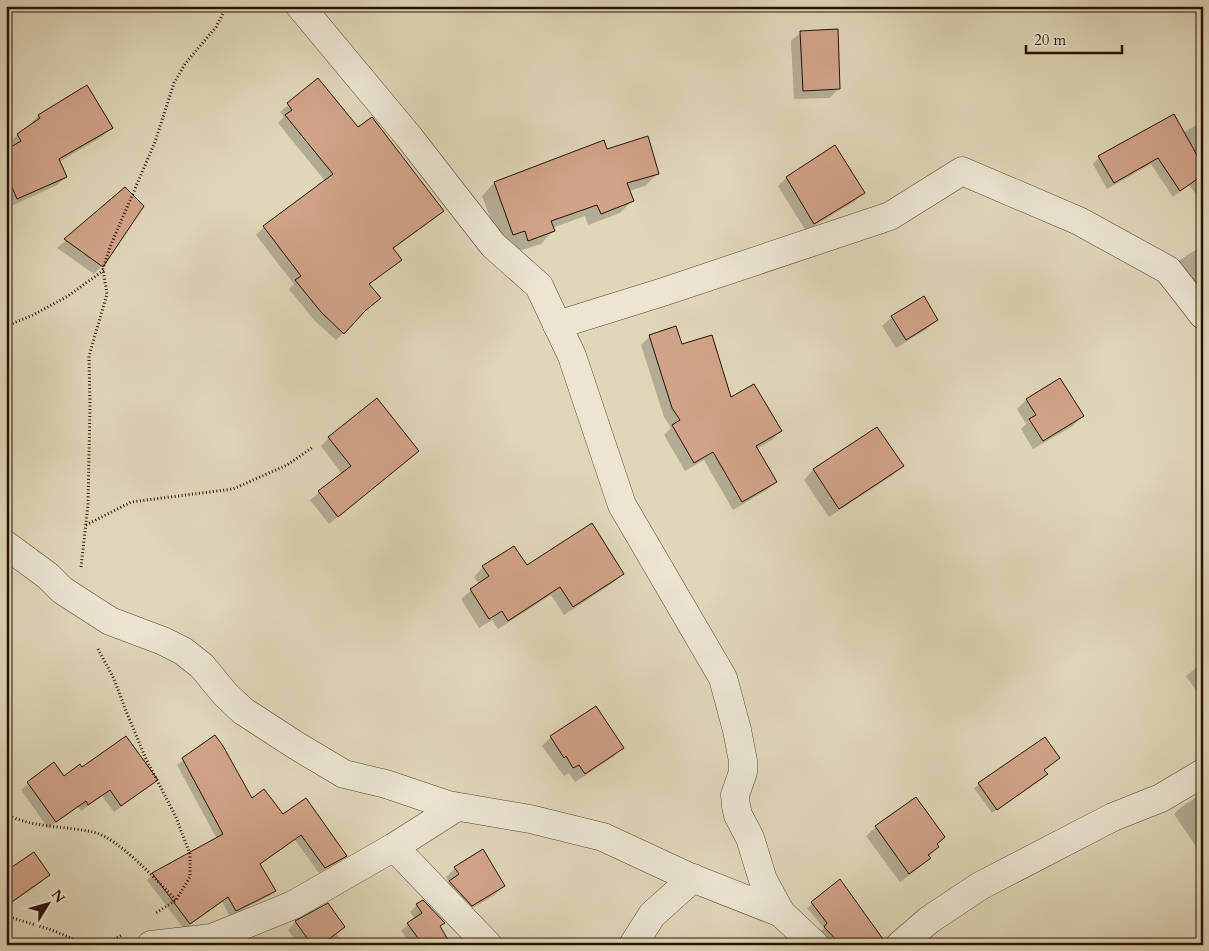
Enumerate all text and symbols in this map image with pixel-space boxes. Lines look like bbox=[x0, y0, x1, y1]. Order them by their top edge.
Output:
scale bar bbox=[1026, 22, 1123, 54]
text: 20 m bbox=[1034, 30, 1066, 50]
north arrow bbox=[22, 878, 72, 928]
text: N bbox=[47, 886, 69, 907]

